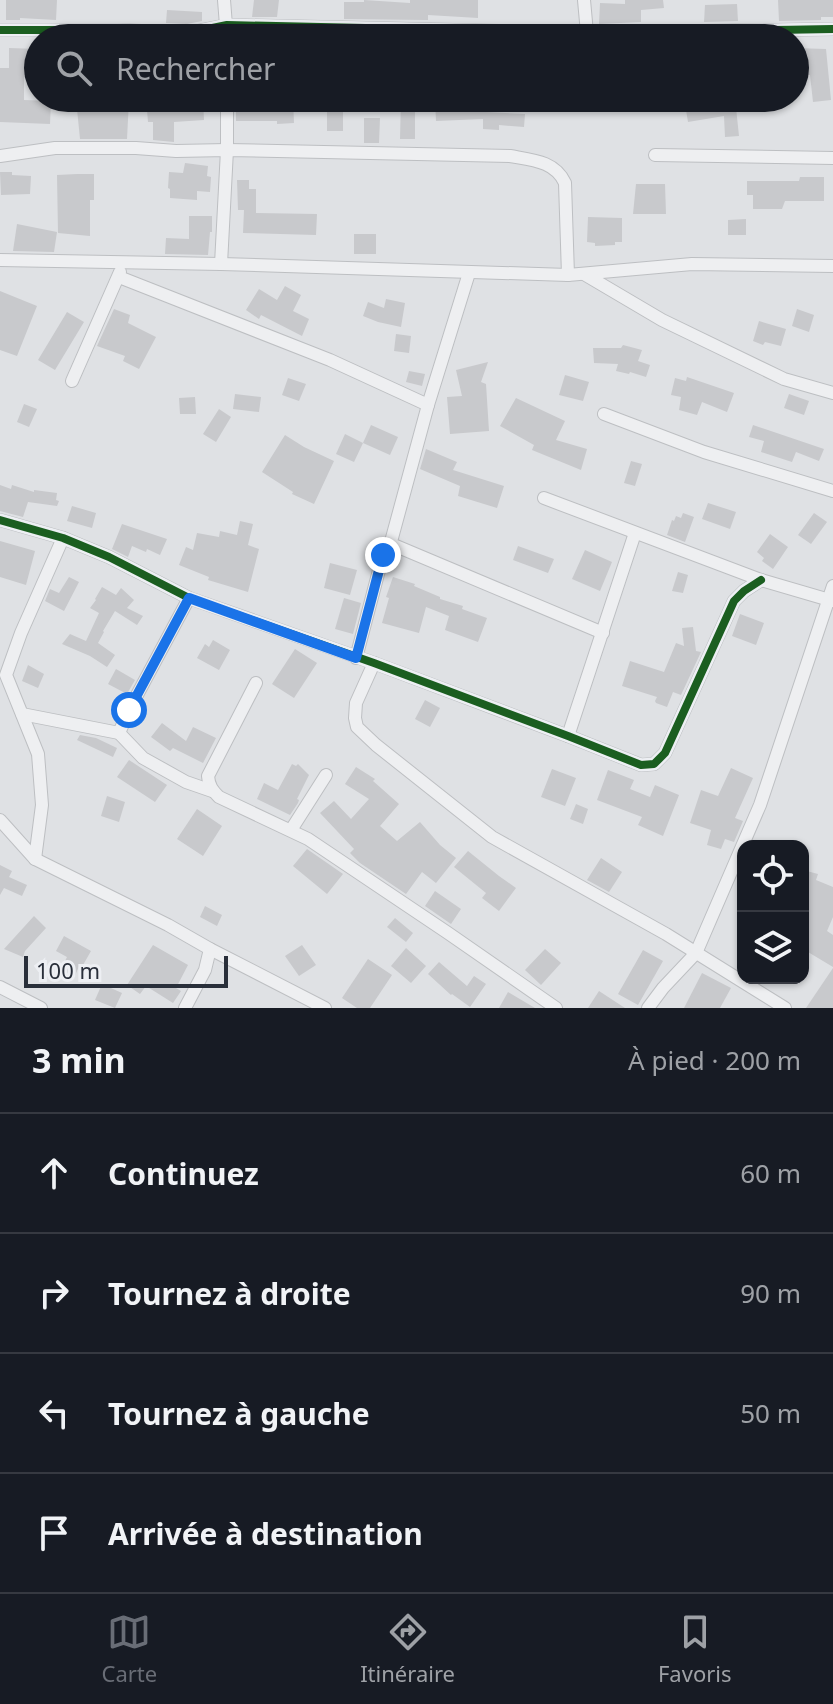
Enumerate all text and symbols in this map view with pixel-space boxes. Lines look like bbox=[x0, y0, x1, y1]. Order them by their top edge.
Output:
search box bbox=[24, 24, 809, 112]
icon: search bbox=[52, 46, 96, 90]
text: Rechercher bbox=[116, 48, 275, 89]
route end bbox=[365, 537, 401, 573]
route start bbox=[111, 692, 147, 728]
map controls bbox=[737, 840, 809, 984]
button: locate bbox=[737, 840, 809, 912]
button: layers bbox=[737, 912, 809, 984]
scale bar bbox=[24, 952, 228, 988]
text: 100 m bbox=[36, 955, 100, 985]
text: 3 min bbox=[32, 1037, 126, 1083]
text: À pied · 200 m bbox=[628, 1042, 801, 1078]
icon: ahead bbox=[32, 1151, 76, 1195]
text: Continuez bbox=[108, 1153, 259, 1194]
text: 60 m bbox=[740, 1155, 801, 1191]
icon: right bbox=[32, 1271, 76, 1315]
text: Tournez à droite bbox=[108, 1273, 351, 1314]
text: 90 m bbox=[740, 1275, 801, 1311]
icon: left bbox=[32, 1391, 76, 1435]
text: Tournez à gauche bbox=[108, 1393, 370, 1434]
text: 50 m bbox=[740, 1395, 801, 1431]
icon: arrive bbox=[32, 1511, 76, 1555]
text: Arrivée à destination bbox=[108, 1513, 423, 1554]
tab: Carte bbox=[101, 1610, 157, 1688]
tab: Itinéraire bbox=[360, 1610, 455, 1688]
tab: Favoris bbox=[658, 1610, 732, 1688]

